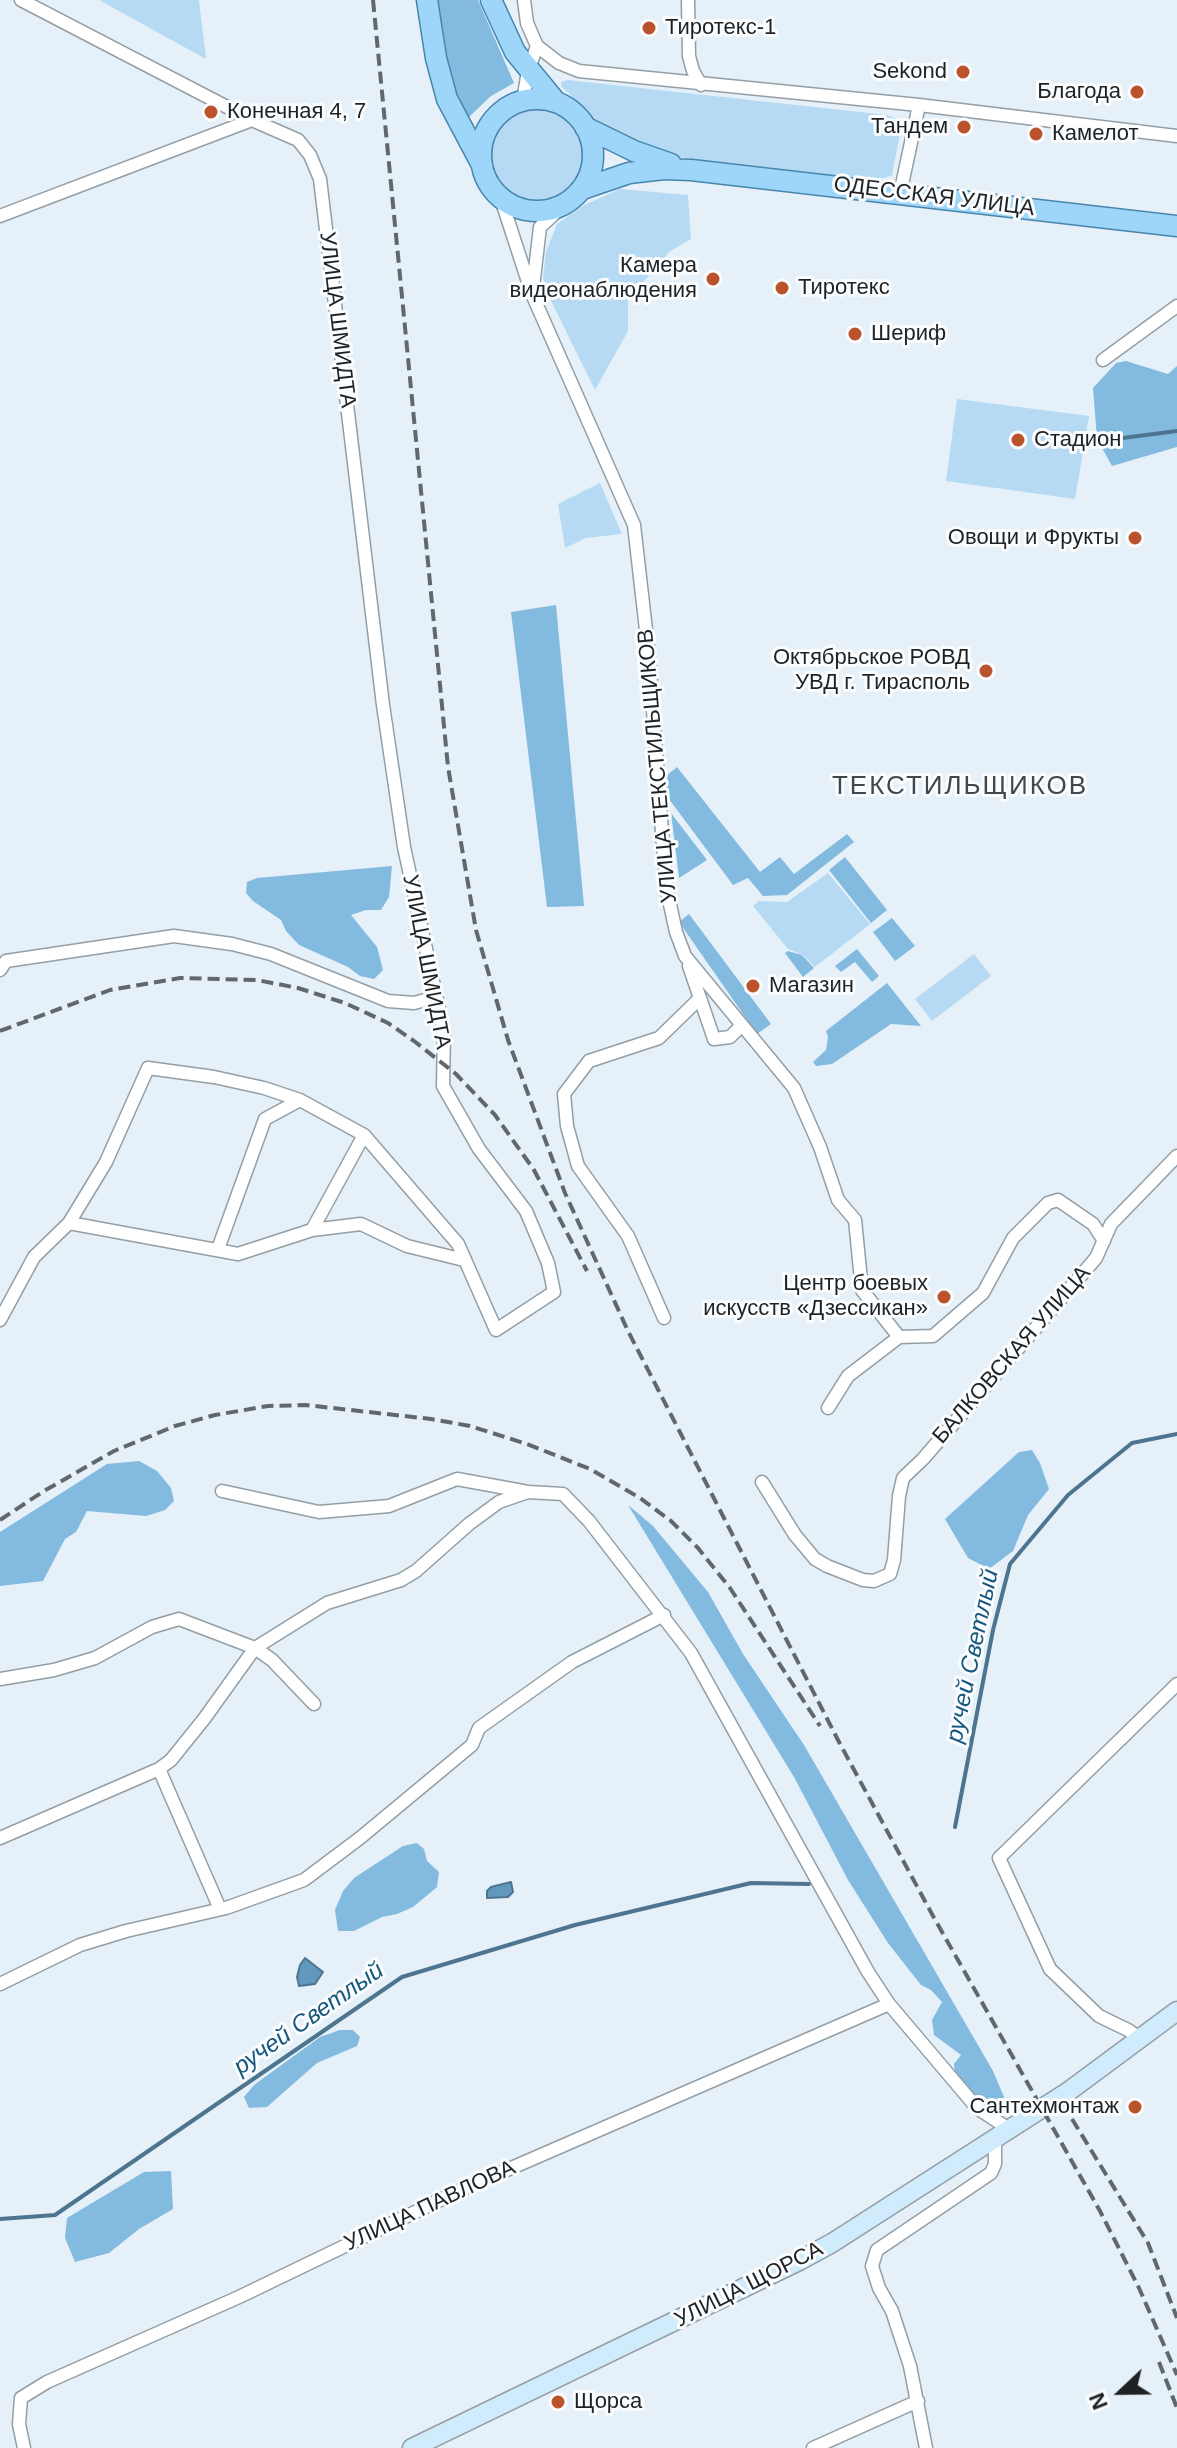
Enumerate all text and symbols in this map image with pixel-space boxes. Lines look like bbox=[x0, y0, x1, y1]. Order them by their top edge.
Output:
place label: Тиротекс-1 bbox=[665, 15, 776, 41]
marker: Тиротекс-1 bbox=[640, 19, 658, 37]
place label: Sekond bbox=[872, 59, 947, 85]
marker: Sekond bbox=[954, 63, 972, 81]
place label: Благода bbox=[1037, 79, 1121, 105]
marker: Благода bbox=[1128, 83, 1146, 101]
place label: Конечная 4, 7 bbox=[227, 99, 366, 125]
marker: Конечная 4, 7 bbox=[202, 103, 220, 121]
place label: Тандем bbox=[871, 114, 948, 140]
marker: Тандем bbox=[955, 118, 973, 136]
place label: Камелот bbox=[1052, 121, 1139, 147]
marker: Камелот bbox=[1027, 125, 1045, 143]
street label: ОДЕССКАЯ УЛИЦА bbox=[832, 172, 1036, 222]
street label: УЛИЦА ШМИДТА bbox=[313, 230, 361, 410]
place label: Камера видеонаблюдения bbox=[509, 253, 697, 304]
marker: Камера видеонаблюдения bbox=[704, 270, 722, 288]
place label: Тиротекс bbox=[798, 275, 890, 301]
marker: Тиротекс bbox=[773, 279, 791, 297]
place label: Шериф bbox=[871, 321, 946, 347]
marker: Шериф bbox=[846, 325, 864, 343]
place label: Стадион bbox=[1034, 427, 1121, 453]
marker: Стадион bbox=[1009, 431, 1027, 449]
place label: Овощи и Фрукты bbox=[948, 525, 1119, 551]
marker: Овощи и Фрукты bbox=[1126, 529, 1144, 547]
street label: УЛИЦА ТЕКСТИЛЬЩИКОВ bbox=[633, 628, 683, 904]
place label: Октябрьское РОВД УВД г. Тирасполь bbox=[773, 645, 970, 696]
marker: Октябрьское РОВД УВД г. Тирасполь bbox=[977, 662, 995, 680]
district label: ТЕКСТИЛЬЩИКОВ bbox=[832, 771, 1088, 803]
street label: УЛИЦА ШМИДТА bbox=[396, 873, 456, 1051]
place label: Магазин bbox=[769, 973, 854, 999]
marker: Магазин bbox=[744, 977, 762, 995]
street label: БАЛКОВСКАЯ УЛИЦА bbox=[928, 1261, 1096, 1449]
place label: Центр боевых искусств «Дзессикан» bbox=[703, 1271, 928, 1322]
marker: Центр боевых искусств «Дзессикан» bbox=[935, 1288, 953, 1306]
water label: ручей Светлый bbox=[941, 1567, 1005, 1745]
water label: ручей Светлый bbox=[228, 1957, 390, 2081]
place label: Сантехмонтаж bbox=[970, 2094, 1119, 2120]
marker: Сантехмонтаж bbox=[1126, 2098, 1144, 2116]
street label: УЛИЦА ПАВЛОВА bbox=[340, 2155, 520, 2257]
street label: УЛИЦА ЩОРСА bbox=[670, 2236, 828, 2334]
north arrow bbox=[1081, 2352, 1161, 2432]
place label: Щорса bbox=[574, 2389, 642, 2415]
text: N bbox=[1084, 2389, 1113, 2413]
marker: Щорса bbox=[549, 2393, 567, 2411]

